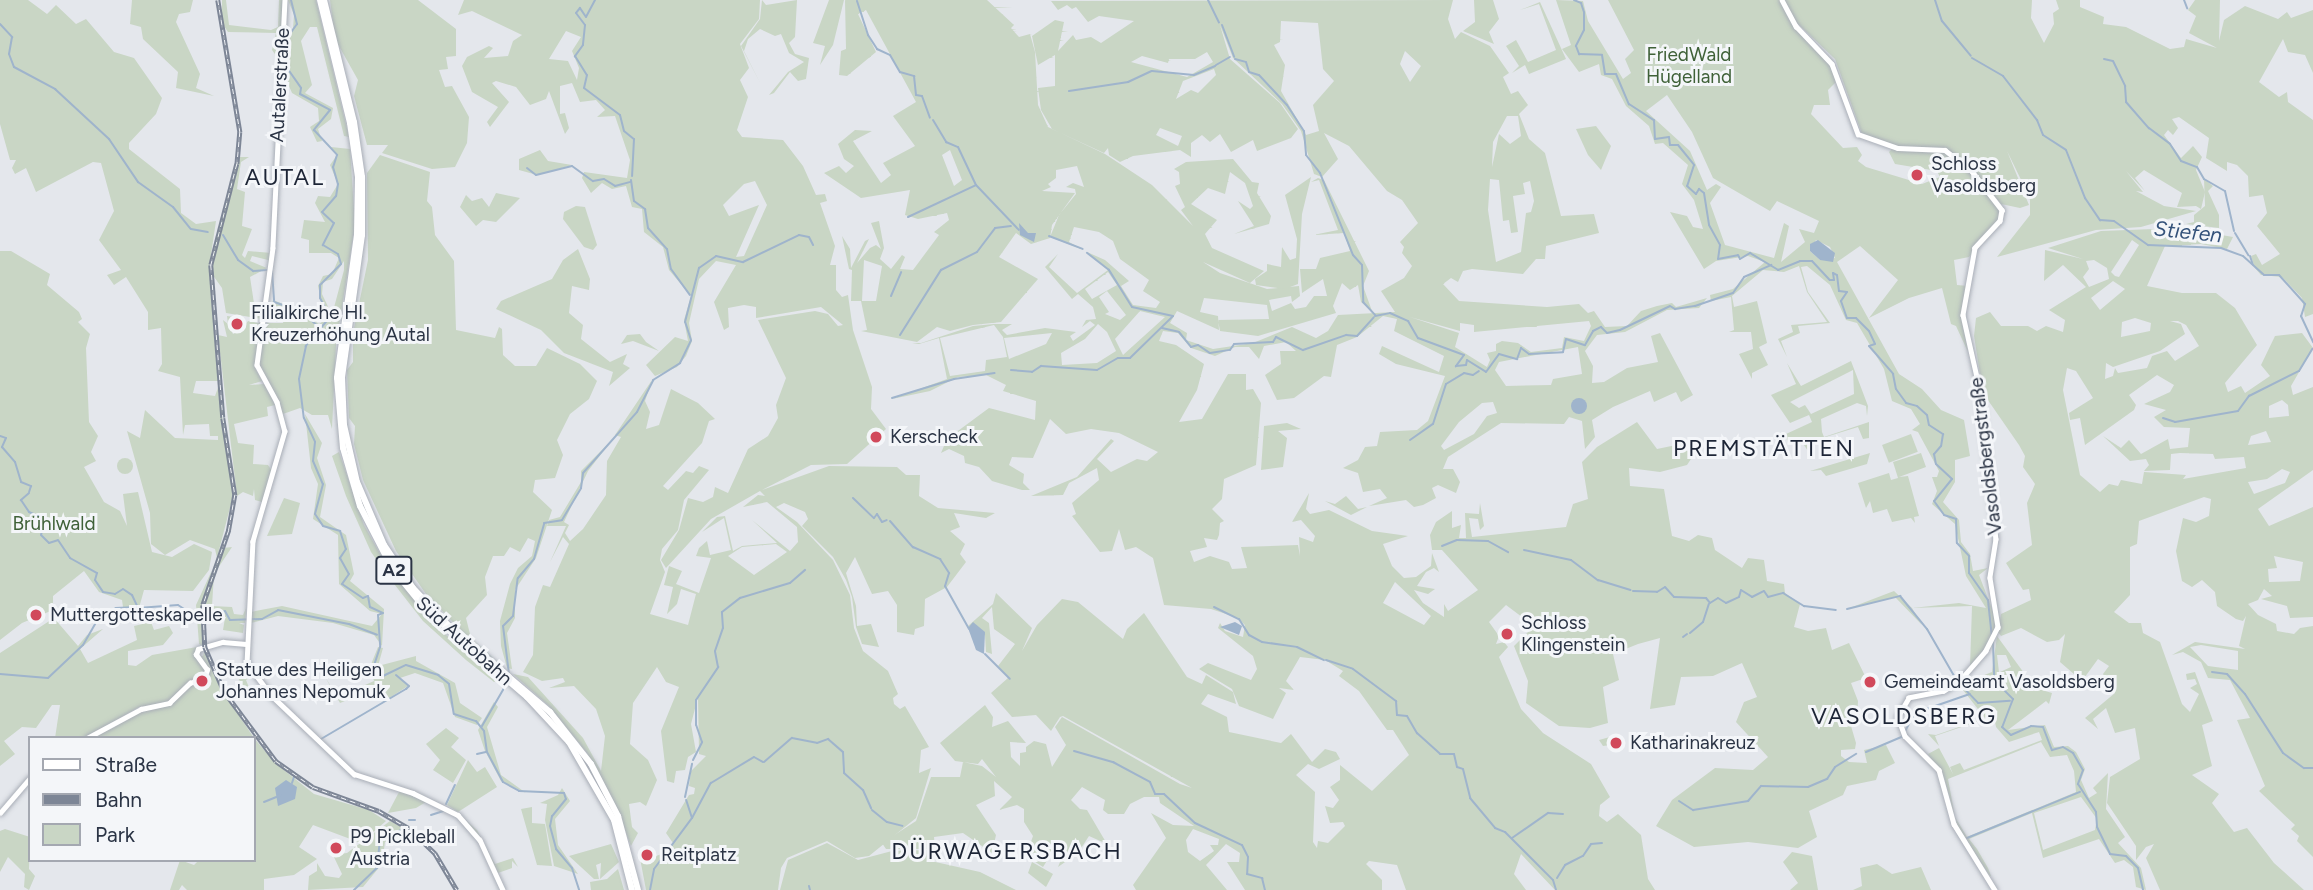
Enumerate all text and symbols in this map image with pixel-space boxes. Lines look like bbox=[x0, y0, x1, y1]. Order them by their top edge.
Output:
street label: Autalerstraße bbox=[266, 27, 294, 143]
park label: FriedWald Hügelland bbox=[1646, 44, 1732, 88]
place label: Schloss Vasoldsberg bbox=[1931, 153, 2036, 197]
district label: AUTAL bbox=[245, 163, 325, 191]
marker: Schloss Vasoldsberg bbox=[1909, 167, 1925, 183]
water label: Stiefen bbox=[2153, 216, 2223, 248]
place label: Filialkirche Hl. Kreuzerhöhung Autal bbox=[251, 302, 430, 346]
marker: Filialkirche Hl. Kreuzerhöhung Autal bbox=[229, 316, 245, 332]
street label: Vasoldsbergstraße bbox=[1965, 376, 2007, 536]
place label: Kerscheck bbox=[890, 426, 978, 448]
marker: Kerscheck bbox=[868, 429, 884, 445]
district label: PREMSTÄTTEN bbox=[1674, 434, 1854, 462]
park label: Brühlwald bbox=[12, 513, 96, 535]
road number: A2 bbox=[375, 556, 413, 584]
street label: Süd Autobahn bbox=[411, 592, 517, 690]
place label: Muttergotteskapelle bbox=[50, 604, 223, 626]
marker: Muttergotteskapelle bbox=[28, 607, 44, 623]
place label: Schloss Klingenstein bbox=[1521, 612, 1625, 656]
marker: Schloss Klingenstein bbox=[1499, 626, 1515, 642]
place label: Statue des Heiligen Johannes Nepomuk bbox=[216, 659, 386, 703]
place label: Gemeindeamt Vasoldsberg bbox=[1884, 671, 2115, 693]
marker: Statue des Heiligen Johannes Nepomuk bbox=[194, 673, 210, 689]
marker: Gemeindeamt Vasoldsberg bbox=[1862, 674, 1878, 690]
district label: VASOLDSBERG bbox=[1812, 702, 1996, 730]
place label: Katharinakreuz bbox=[1630, 732, 1756, 754]
marker: Katharinakreuz bbox=[1608, 735, 1624, 751]
legend bbox=[28, 736, 256, 862]
text: Straße bbox=[95, 752, 157, 777]
text: Bahn bbox=[95, 787, 142, 812]
text: Park bbox=[95, 822, 135, 847]
place label: P9 Pickleball Austria bbox=[350, 826, 455, 870]
district label: DÜRWAGERSBACH bbox=[893, 837, 1121, 865]
marker: P9 Pickleball Austria bbox=[328, 840, 344, 856]
place label: Reitplatz bbox=[661, 844, 736, 866]
marker: Reitplatz bbox=[639, 847, 655, 863]

